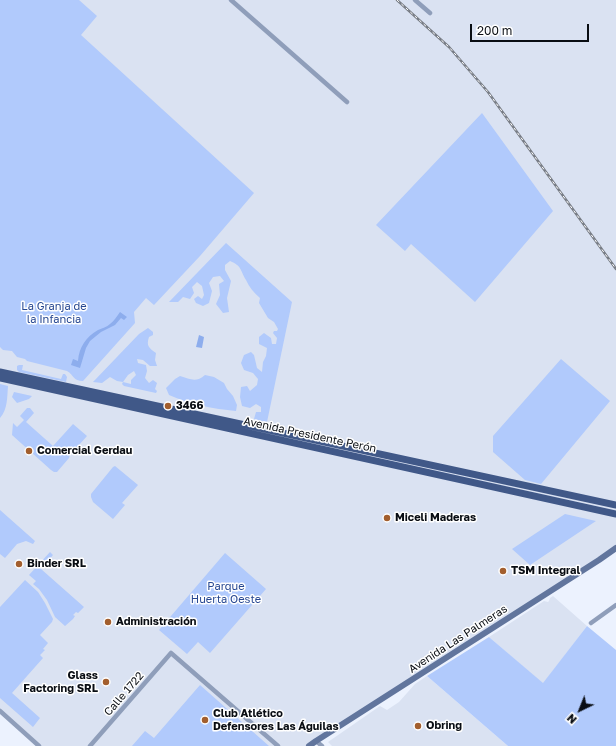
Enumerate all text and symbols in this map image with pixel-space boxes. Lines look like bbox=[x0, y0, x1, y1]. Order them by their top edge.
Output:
scale bar bbox=[472, 16, 591, 42]
text: 200 m bbox=[477, 23, 512, 38]
park label: La Granja de la Infancia bbox=[21, 300, 87, 326]
place label: 3466 bbox=[176, 399, 204, 413]
marker: 3466 bbox=[163, 401, 173, 411]
street label: Avenida Presidente Perón bbox=[242, 414, 378, 456]
place label: Comercial Gerdau bbox=[37, 444, 132, 458]
marker: Comercial Gerdau bbox=[24, 446, 34, 456]
place label: Miceli Maderas bbox=[395, 511, 476, 525]
marker: Miceli Maderas bbox=[382, 513, 392, 523]
place label: Binder SRL bbox=[27, 557, 86, 571]
marker: Binder SRL bbox=[14, 559, 24, 569]
place label: TSM Integral bbox=[511, 564, 580, 578]
marker: TSM Integral bbox=[498, 566, 508, 576]
park label: Parque Huerta Oeste bbox=[191, 580, 261, 606]
street label: Avenida Las Palmeras bbox=[406, 602, 510, 676]
place label: Administración bbox=[116, 615, 196, 629]
marker: Administración bbox=[103, 617, 113, 627]
place label: Glass Factoring SRL bbox=[23, 669, 98, 695]
street label: Calle 1722 bbox=[101, 669, 147, 719]
marker: Glass Factoring SRL bbox=[101, 677, 111, 687]
north arrow bbox=[560, 690, 600, 730]
place label: Club Atlético Defensores Las Águilas bbox=[213, 707, 339, 733]
text: N bbox=[564, 712, 579, 727]
marker: Club Atlético Defensores Las Águilas bbox=[200, 715, 210, 725]
place label: Obring bbox=[426, 719, 462, 733]
marker: Obring bbox=[413, 721, 423, 731]

